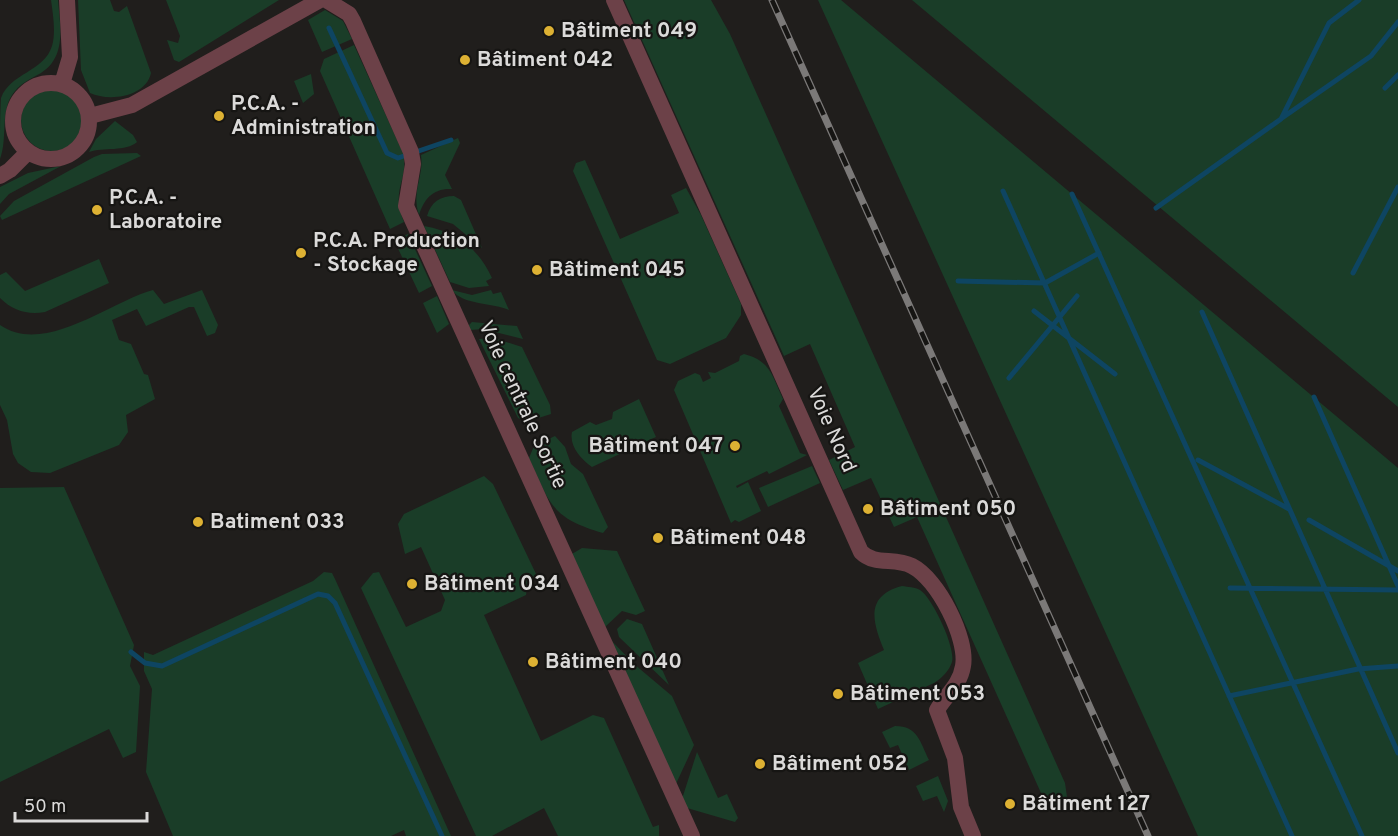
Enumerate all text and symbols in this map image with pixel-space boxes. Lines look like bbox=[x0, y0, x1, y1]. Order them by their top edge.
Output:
place label: Bâtiment 049 bbox=[561, 18, 697, 45]
marker: Bâtiment 049 bbox=[542, 24, 556, 38]
place label: Bâtiment 042 bbox=[477, 47, 613, 74]
marker: Bâtiment 042 bbox=[458, 53, 472, 67]
place label: P.C.A. - Administration bbox=[231, 91, 376, 142]
marker: P.C.A. - Administration bbox=[212, 109, 226, 123]
place label: P.C.A. - Laboratoire bbox=[109, 185, 222, 236]
marker: P.C.A. - Laboratoire bbox=[90, 203, 104, 217]
place label: P.C.A. Production - Stockage bbox=[313, 228, 480, 279]
marker: P.C.A. Production - Stockage bbox=[294, 246, 308, 260]
place label: Bâtiment 045 bbox=[549, 257, 685, 284]
marker: Bâtiment 045 bbox=[530, 263, 544, 277]
street label: Voie centrale Sortie bbox=[471, 316, 573, 494]
street label: Voie Nord bbox=[800, 383, 862, 477]
place label: Bâtiment 047 bbox=[589, 433, 723, 460]
marker: Bâtiment 047 bbox=[728, 439, 742, 453]
place label: Bâtiment 050 bbox=[880, 496, 1016, 523]
marker: Bâtiment 050 bbox=[861, 502, 875, 516]
place label: Batiment 033 bbox=[210, 509, 345, 536]
marker: Batiment 033 bbox=[191, 515, 205, 529]
place label: Bâtiment 048 bbox=[670, 525, 806, 552]
marker: Bâtiment 048 bbox=[651, 531, 665, 545]
place label: Bâtiment 034 bbox=[424, 571, 560, 598]
marker: Bâtiment 034 bbox=[405, 577, 419, 591]
place label: Bâtiment 040 bbox=[545, 649, 682, 676]
marker: Bâtiment 040 bbox=[526, 655, 540, 669]
place label: Bâtiment 053 bbox=[850, 681, 985, 708]
marker: Bâtiment 053 bbox=[831, 687, 845, 701]
place label: Bâtiment 052 bbox=[772, 751, 907, 778]
marker: Bâtiment 052 bbox=[753, 757, 767, 771]
scale bar bbox=[15, 785, 147, 823]
place label: Bâtiment 127 bbox=[1022, 791, 1150, 818]
text: 50 m bbox=[24, 796, 66, 819]
marker: Bâtiment 127 bbox=[1003, 797, 1017, 811]

